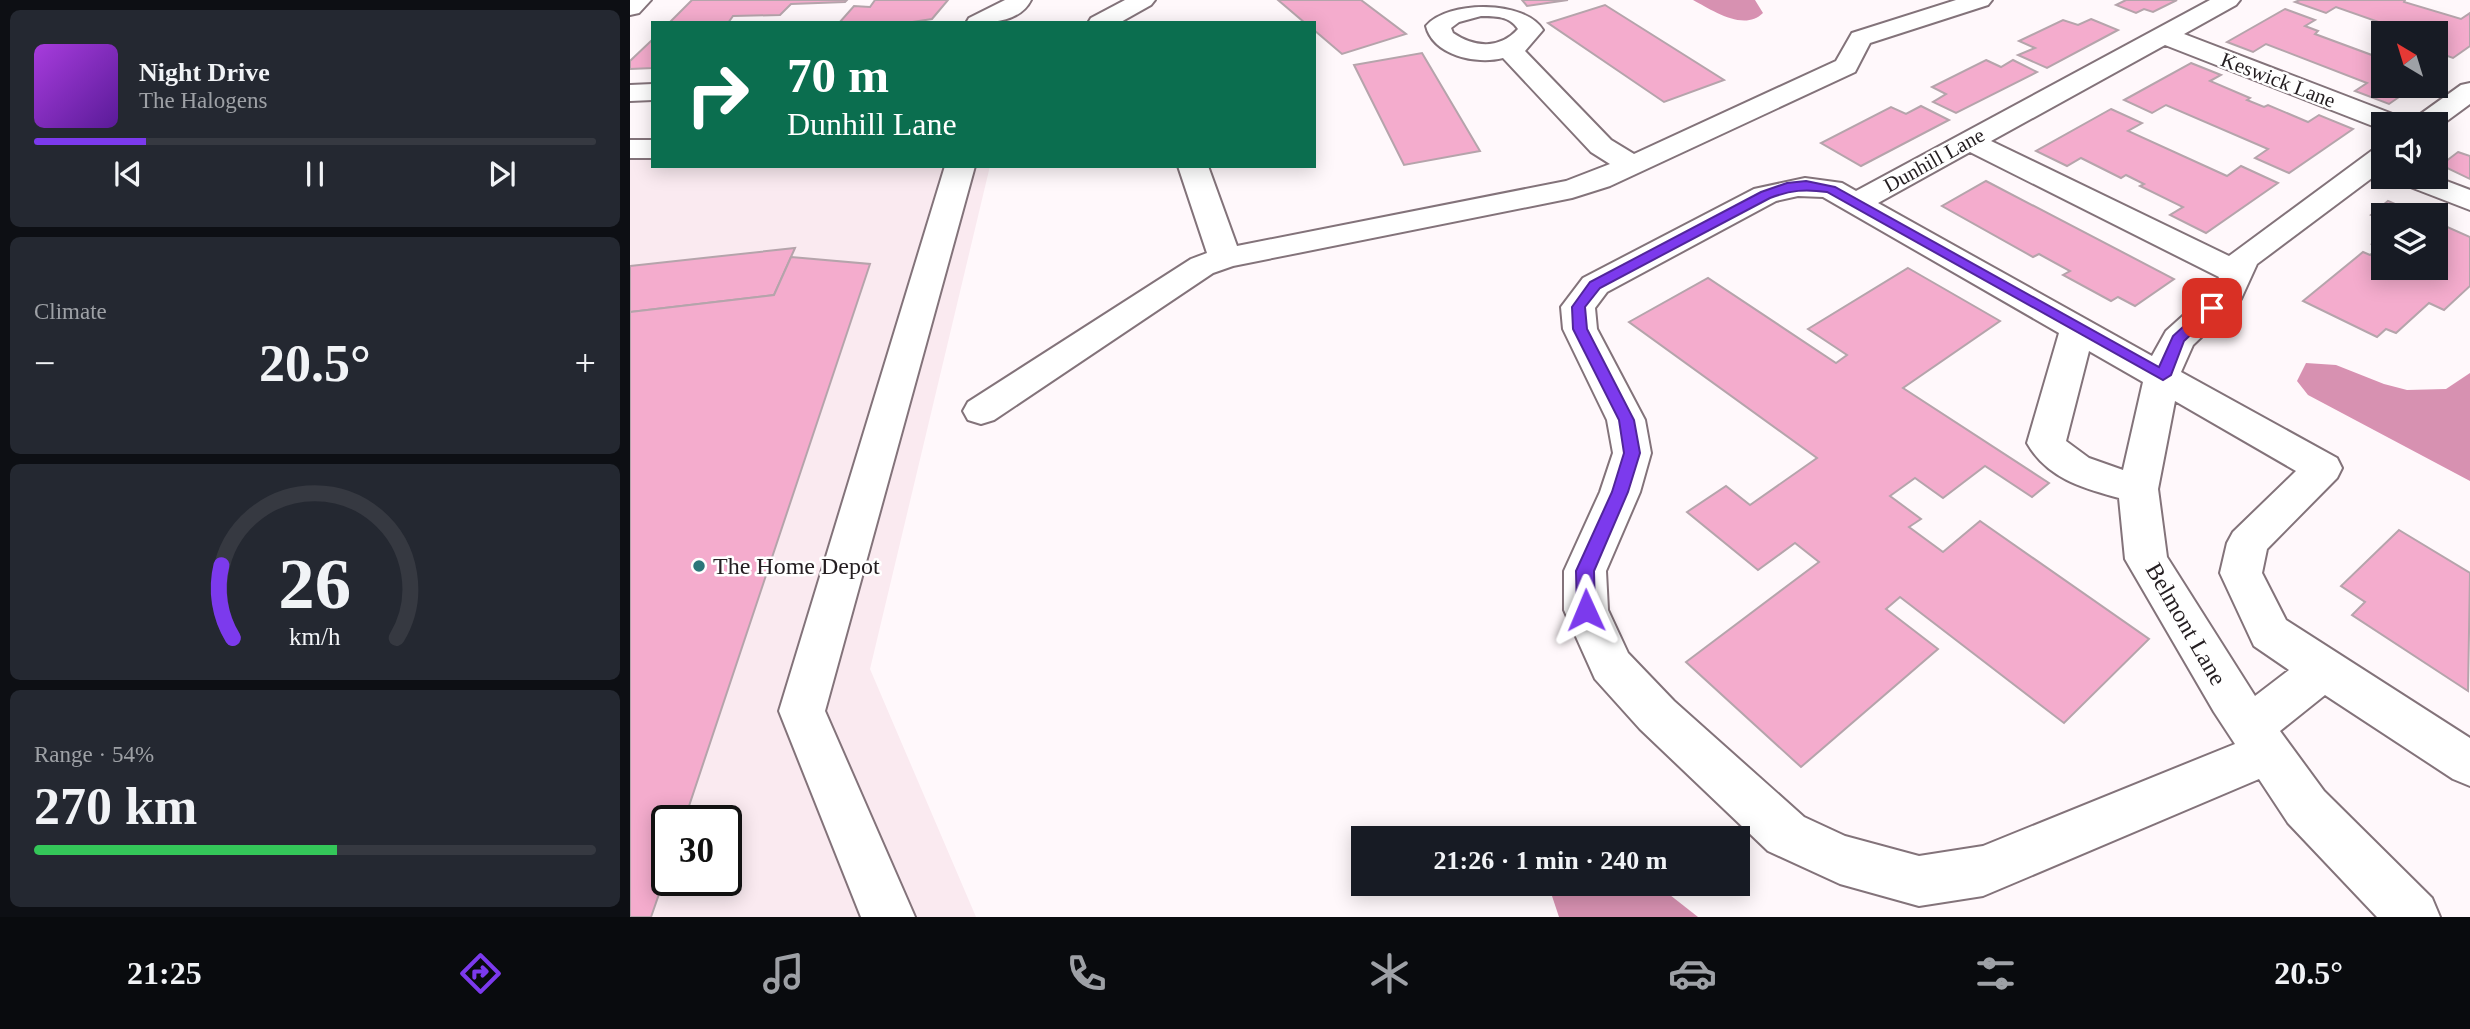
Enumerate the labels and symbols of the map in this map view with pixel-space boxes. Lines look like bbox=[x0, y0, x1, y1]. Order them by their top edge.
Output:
north arrow bbox=[2371, 21, 2448, 98]
street label: Keswick Lane bbox=[2217, 47, 2339, 113]
street label: Dunhill Lane bbox=[1879, 123, 1989, 197]
pin bbox=[2182, 278, 2242, 338]
place label: The Home Depot bbox=[713, 553, 880, 579]
marker: The Home Depot bbox=[691, 558, 707, 574]
street label: Belmont Lane bbox=[2141, 558, 2231, 690]
position arrow bbox=[1549, 573, 1623, 647]
speed limit sign: 30 bbox=[651, 805, 742, 896]

